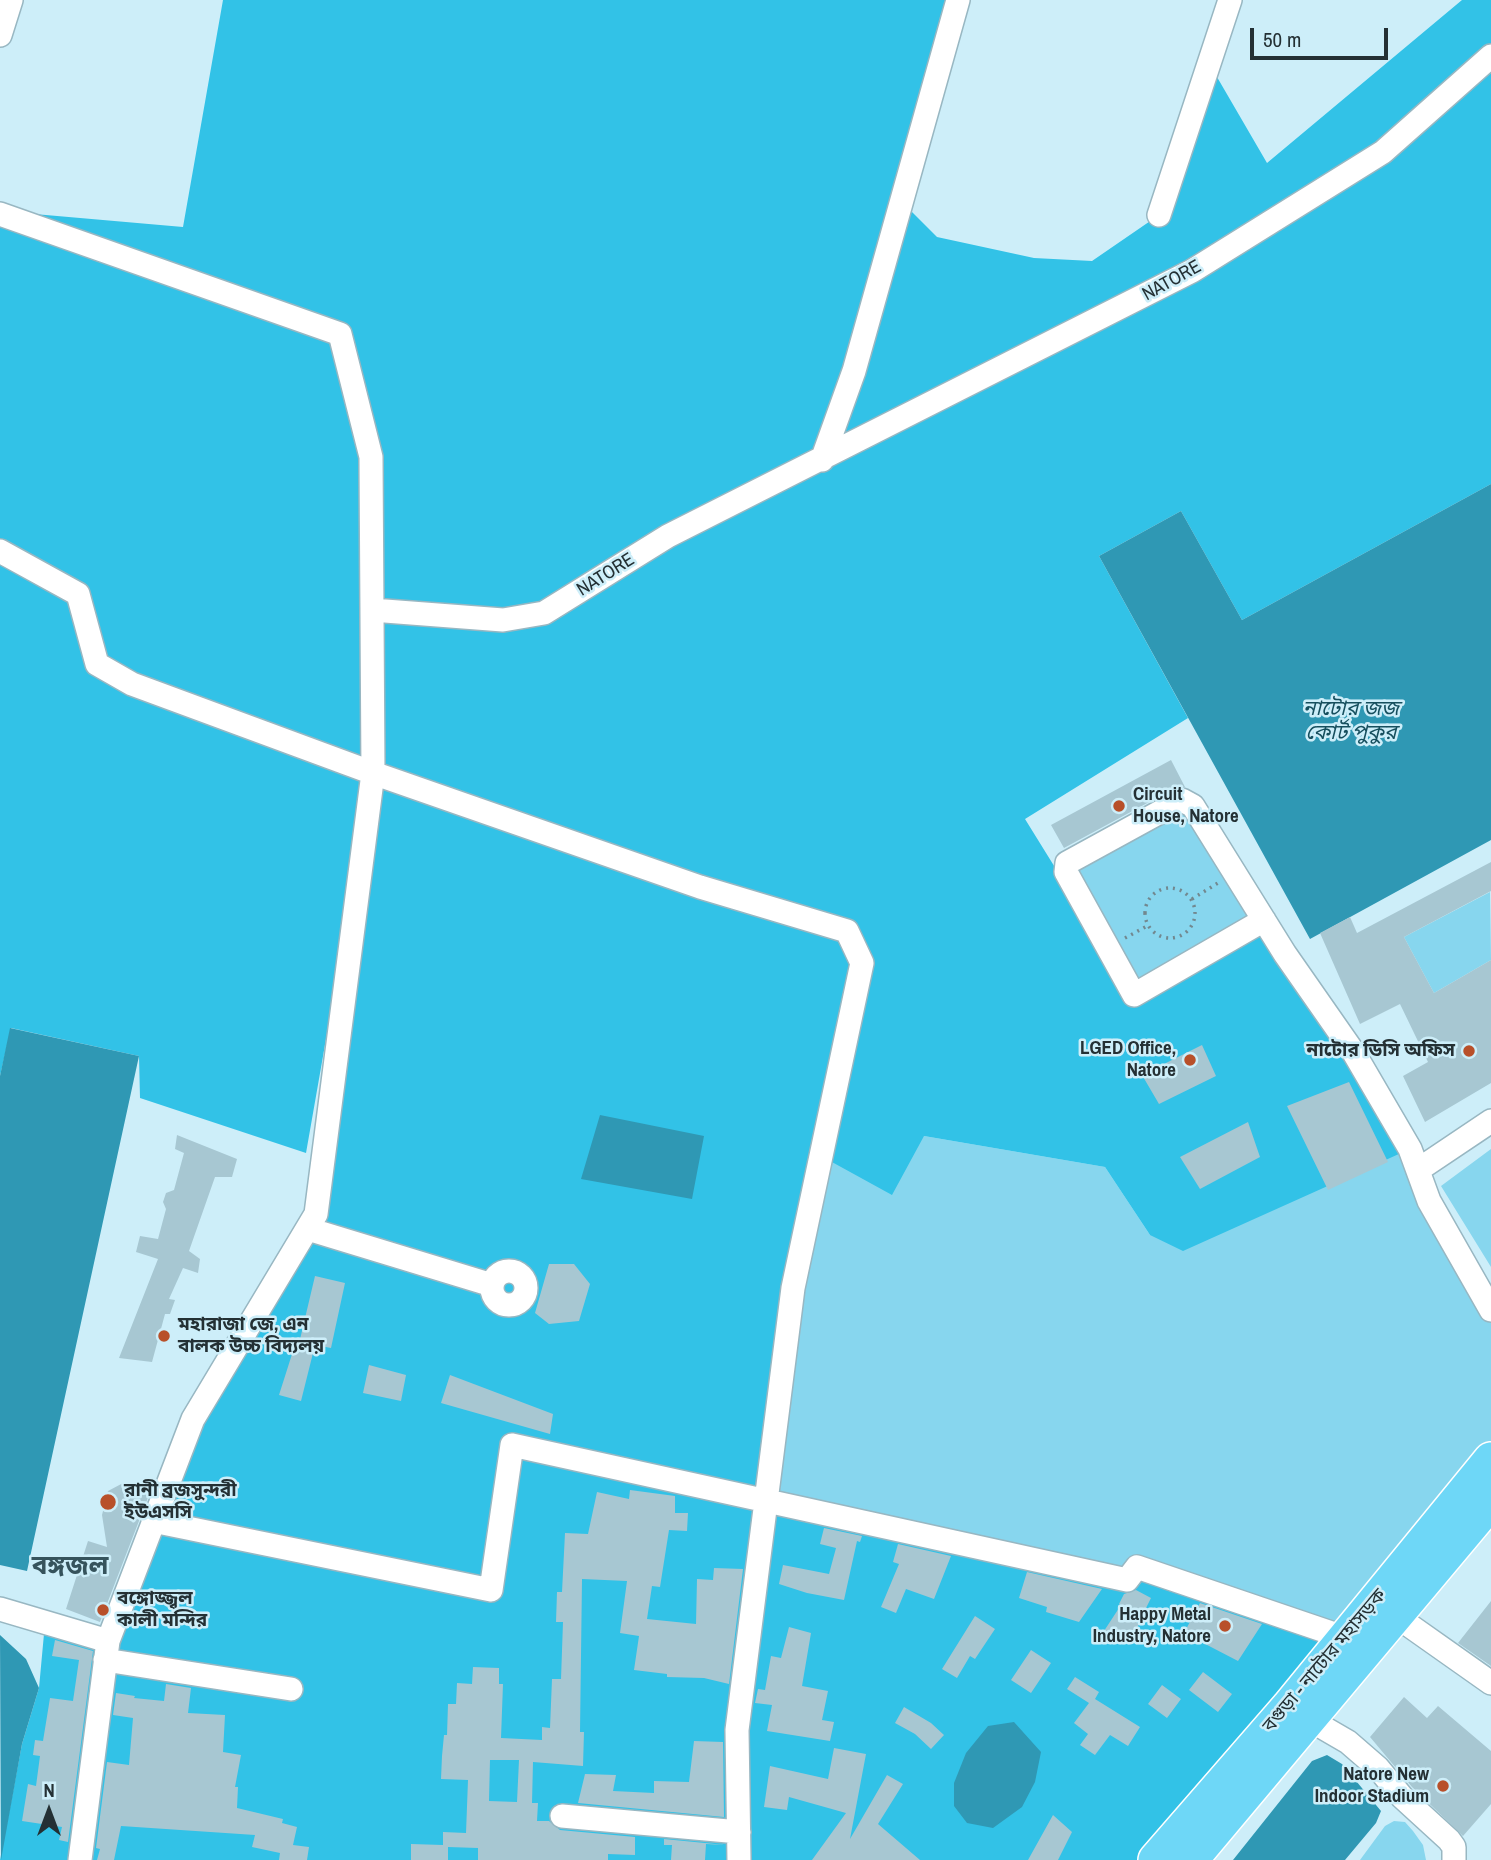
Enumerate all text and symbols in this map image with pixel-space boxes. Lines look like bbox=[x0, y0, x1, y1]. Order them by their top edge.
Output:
scale bar bbox=[1253, 14, 1391, 58]
text: 50 m bbox=[1263, 25, 1301, 54]
street label: NATORE bbox=[1139, 256, 1205, 306]
street label: NATORE bbox=[573, 549, 639, 601]
water label: নাটোর জজ কোর্ট পুকুর bbox=[1303, 696, 1399, 746]
place label: Circuit House, Natore bbox=[1133, 784, 1239, 828]
marker: Circuit House, Natore bbox=[1111, 798, 1127, 814]
place label: LGED Office, Natore bbox=[1080, 1038, 1176, 1082]
place label: নাটোর ডিসি অফিস bbox=[1307, 1040, 1455, 1062]
marker: নাটোর ডিসি অফিস bbox=[1461, 1043, 1477, 1059]
marker: LGED Office, Natore bbox=[1182, 1052, 1198, 1068]
place label: মহারাজা জে, এন বালক উচ্চ বিদ্যলয় bbox=[178, 1314, 324, 1358]
marker: মহারাজা জে, এন বালক উচ্চ বিদ্যলয় bbox=[156, 1328, 172, 1344]
place label: রানী ব্রজসুন্দরী ইউএসসি bbox=[124, 1480, 237, 1524]
marker: রানী ব্রজসুন্দরী ইউএসসি bbox=[98, 1492, 118, 1512]
district label: বঙ্গজল bbox=[32, 1551, 108, 1583]
street label: বগুড়া - নাটোর মহাসড়ক bbox=[1258, 1585, 1392, 1737]
place label: বঙ্গোজ্জ্বল কালী মন্দির bbox=[117, 1588, 207, 1632]
marker: বঙ্গোজ্জ্বল কালী মন্দির bbox=[95, 1602, 111, 1618]
place label: Happy Metal Industry, Natore bbox=[1093, 1604, 1211, 1648]
marker: Happy Metal Industry, Natore bbox=[1217, 1618, 1233, 1634]
place label: Natore New Indoor Stadium bbox=[1315, 1764, 1429, 1808]
north arrow bbox=[14, 1776, 84, 1846]
text: N bbox=[43, 1777, 55, 1803]
marker: Natore New Indoor Stadium bbox=[1435, 1778, 1451, 1794]

